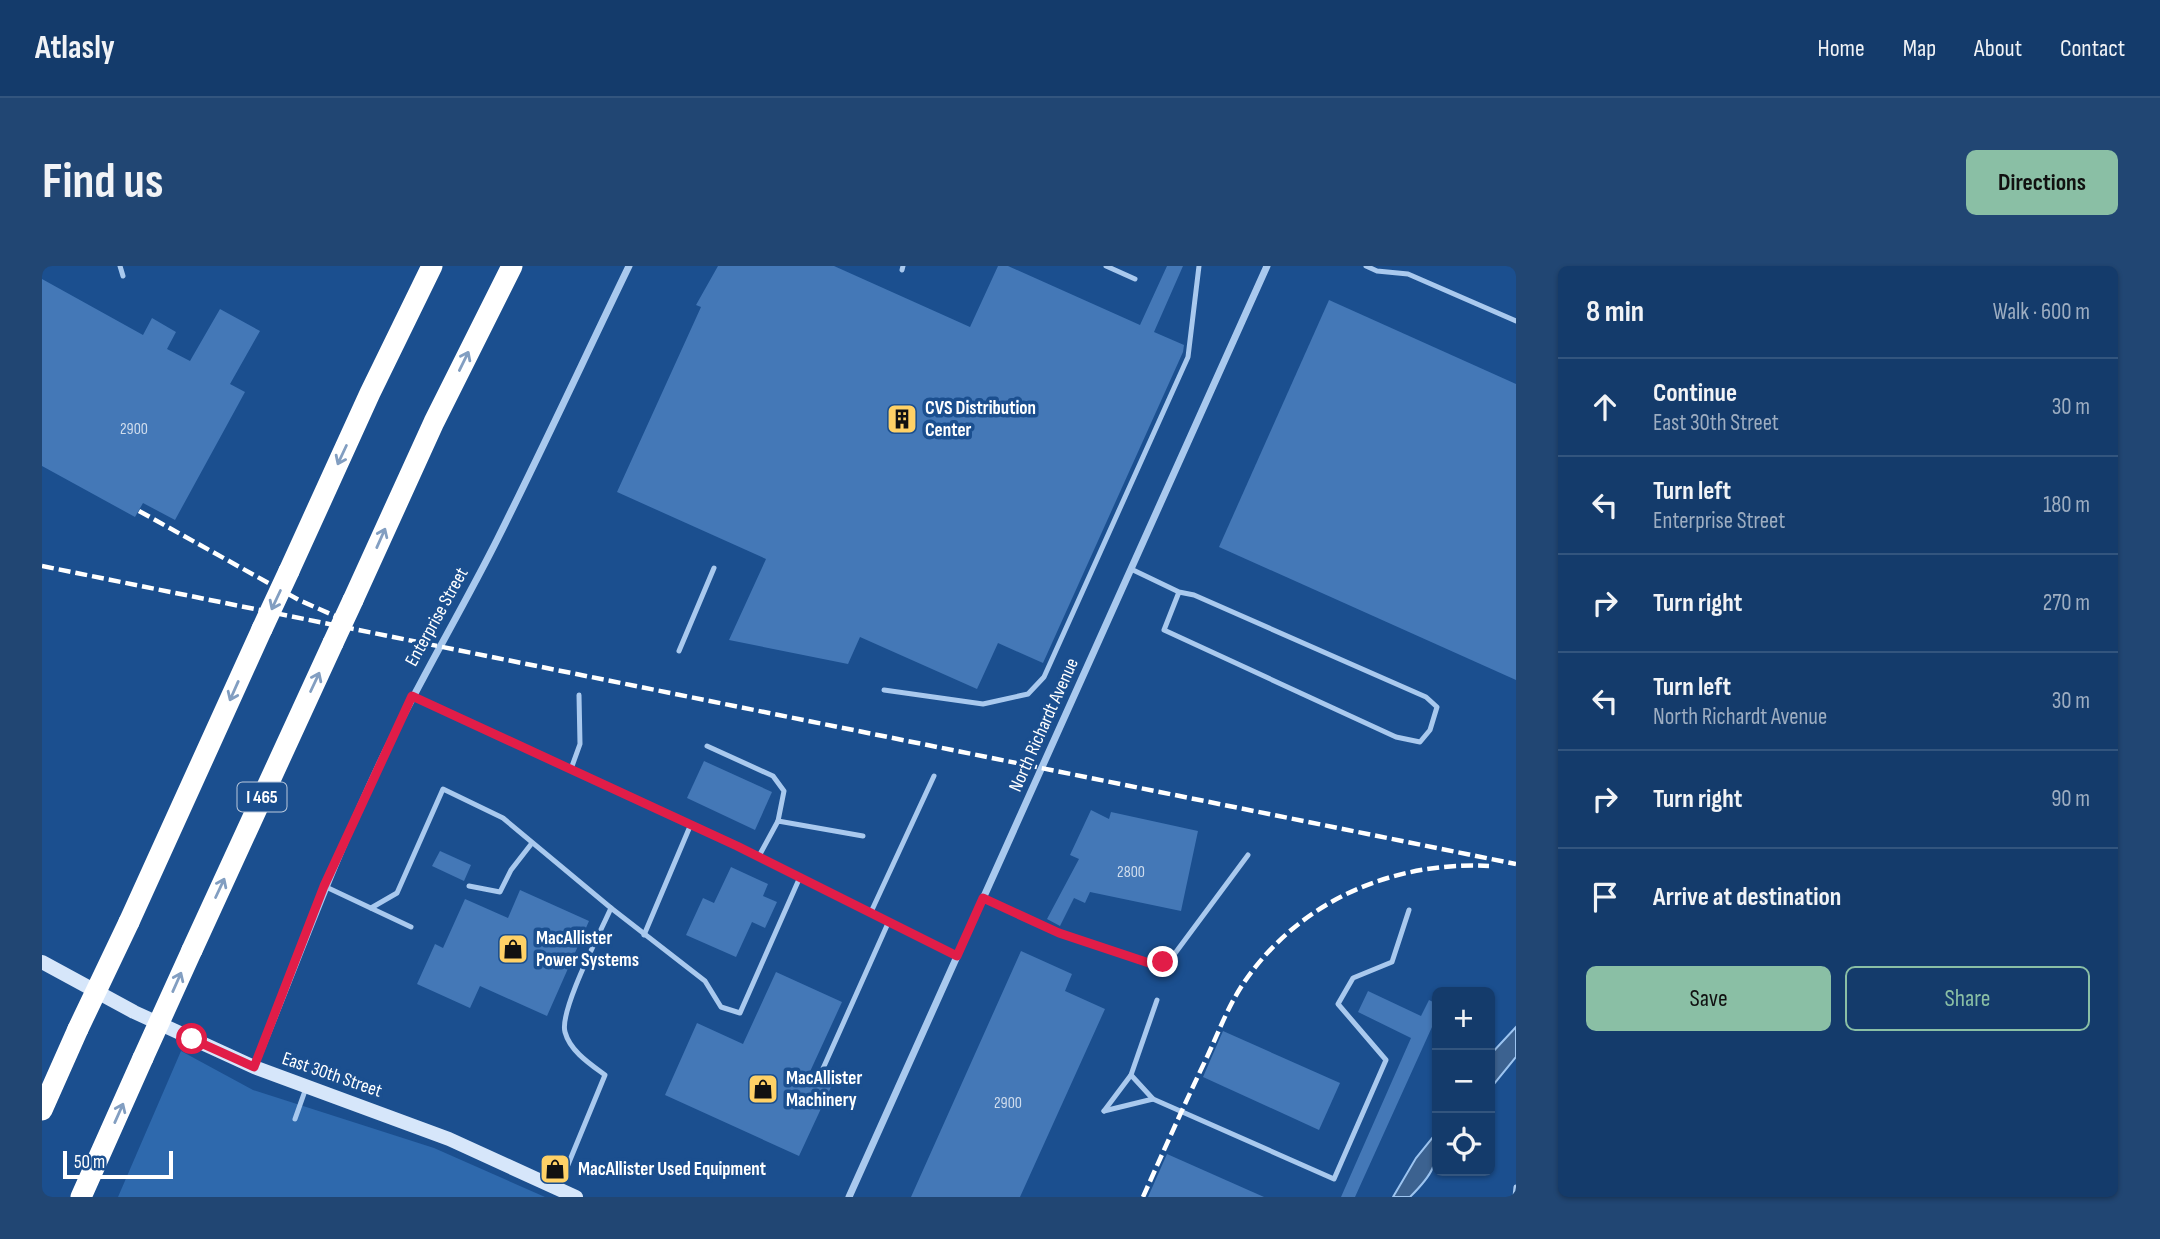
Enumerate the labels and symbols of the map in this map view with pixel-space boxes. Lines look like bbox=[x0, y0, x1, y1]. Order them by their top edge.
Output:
one-way arrow bbox=[457, 351, 471, 372]
place label: CVS Distribution Center bbox=[925, 397, 1036, 442]
building icon: CVS Distribution Center bbox=[885, 402, 919, 436]
house number: 2900 bbox=[120, 420, 148, 439]
one-way arrow bbox=[334, 444, 348, 465]
one-way arrow bbox=[375, 528, 388, 550]
street label: Enterprise Street bbox=[400, 563, 474, 670]
one-way arrow bbox=[269, 589, 282, 610]
street label: North Richardt Avenue bbox=[1004, 655, 1084, 795]
one-way arrow bbox=[309, 672, 322, 693]
one-way arrow bbox=[227, 680, 240, 702]
road number: I 465 bbox=[238, 782, 286, 812]
house number: 2800 bbox=[1117, 863, 1145, 882]
one-way arrow bbox=[214, 878, 227, 900]
place label: MacAllister Power Systems bbox=[536, 927, 639, 972]
shop icon: MacAllister Power Systems bbox=[496, 932, 530, 966]
route end bbox=[1147, 946, 1178, 977]
one-way arrow bbox=[172, 972, 185, 993]
route start bbox=[176, 1023, 207, 1054]
street label: East 30th Street bbox=[279, 1047, 385, 1103]
place label: MacAllister Machinery bbox=[786, 1067, 862, 1112]
shop icon: MacAllister Machinery bbox=[746, 1072, 780, 1106]
house number: 2900 bbox=[994, 1094, 1022, 1113]
one-way arrow bbox=[113, 1102, 126, 1124]
scale bar bbox=[63, 1148, 173, 1180]
shop icon: MacAllister Used Equipment bbox=[538, 1152, 572, 1186]
place label: MacAllister Used Equipment bbox=[578, 1158, 766, 1181]

